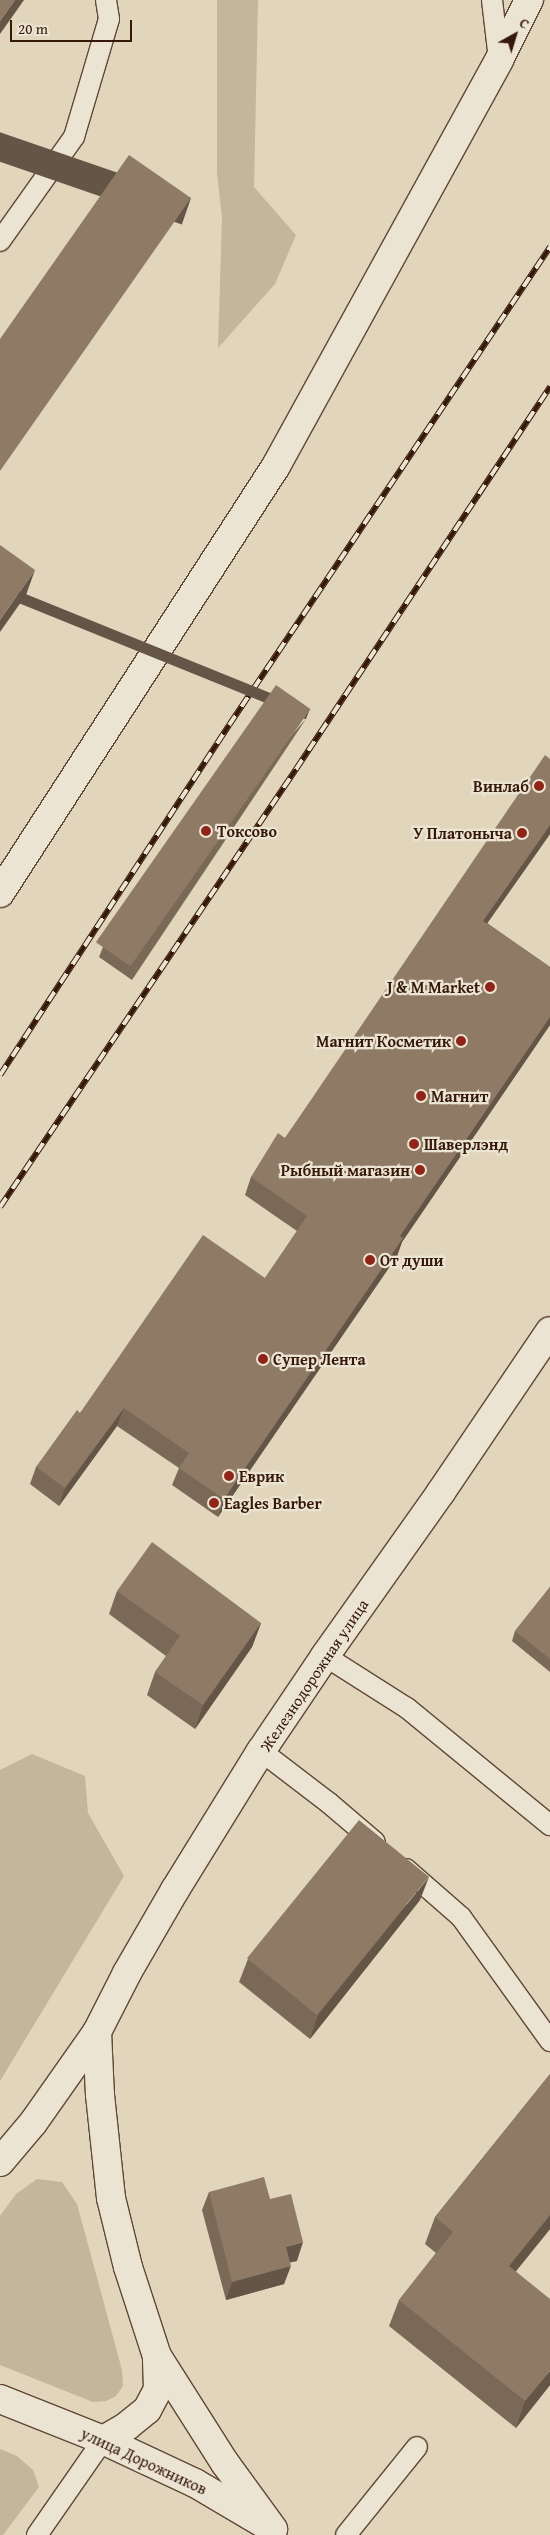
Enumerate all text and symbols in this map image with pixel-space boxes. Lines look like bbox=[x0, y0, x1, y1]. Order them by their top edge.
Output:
scale bar bbox=[12, 10, 135, 42]
north arrow bbox=[490, 10, 540, 60]
text: С bbox=[515, 13, 534, 34]
text: 20 m bbox=[18, 18, 48, 39]
place label: Винлаб bbox=[473, 776, 529, 796]
marker: Винлаб bbox=[533, 780, 545, 792]
place label: Токсово bbox=[217, 821, 277, 841]
place label: У Платоныча bbox=[413, 823, 512, 843]
marker: Токсово bbox=[199, 824, 213, 838]
marker: У Платоныча bbox=[516, 827, 528, 839]
place label: J & M Market bbox=[387, 977, 480, 997]
marker: J & M Market bbox=[484, 981, 496, 993]
place label: Магнит Косметик bbox=[316, 1031, 451, 1051]
marker: Магнит Косметик bbox=[455, 1035, 467, 1047]
place label: Магнит bbox=[431, 1086, 488, 1106]
marker: Магнит bbox=[415, 1090, 427, 1102]
place label: Шаверлэнд bbox=[424, 1134, 508, 1154]
marker: Шаверлэнд bbox=[408, 1138, 420, 1150]
place label: Рыбный магазин bbox=[281, 1160, 410, 1180]
marker: Рыбный магазин bbox=[414, 1164, 426, 1176]
place label: От души bbox=[380, 1250, 443, 1270]
marker: От души bbox=[364, 1254, 376, 1266]
place label: Супер Лента bbox=[273, 1349, 366, 1369]
marker: Супер Лента bbox=[257, 1353, 269, 1365]
place label: Еврик bbox=[239, 1466, 284, 1486]
marker: Еврик bbox=[223, 1470, 235, 1482]
place label: Eagles Barber bbox=[224, 1493, 322, 1513]
marker: Eagles Barber bbox=[208, 1497, 220, 1509]
street label: Железнодорожная улица bbox=[256, 1595, 372, 1755]
street label: улица Дорожников bbox=[78, 2423, 210, 2499]

